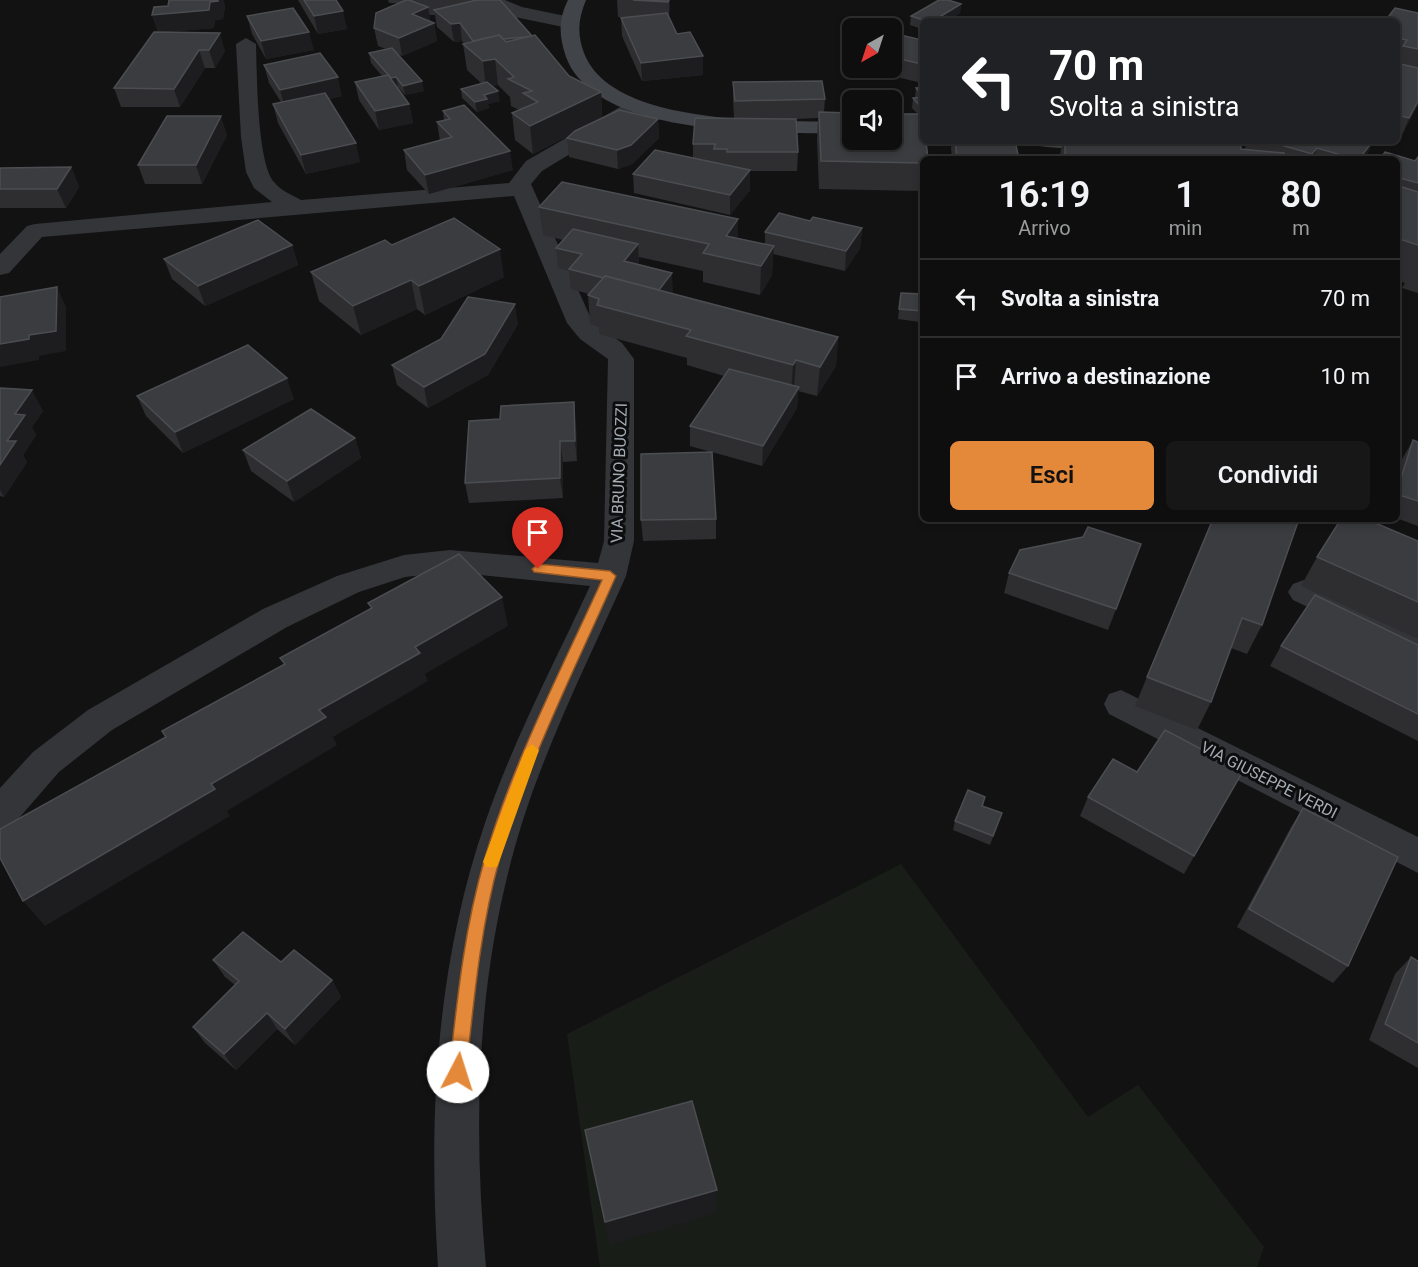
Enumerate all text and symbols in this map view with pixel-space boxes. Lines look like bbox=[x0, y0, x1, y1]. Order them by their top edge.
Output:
north arrow bbox=[842, 18, 902, 78]
map controls bbox=[842, 18, 902, 150]
text: 70 m bbox=[1049, 41, 1144, 90]
icon: left bbox=[950, 42, 1028, 120]
button: sound bbox=[842, 90, 902, 150]
text: Svolta a sinistra bbox=[1049, 91, 1240, 123]
text: 16:19 bbox=[998, 174, 1090, 216]
text: 1 bbox=[1175, 174, 1196, 216]
text: 80 bbox=[1281, 174, 1322, 216]
text: Arrivo bbox=[1018, 216, 1071, 240]
text: min bbox=[1169, 216, 1202, 240]
text: m bbox=[1292, 216, 1310, 240]
icon: left bbox=[950, 282, 983, 315]
text: Svolta a sinistra bbox=[1001, 286, 1159, 311]
text: 70 m bbox=[1321, 286, 1370, 311]
icon: arrive bbox=[950, 360, 983, 393]
text: Arrivo a destinazione bbox=[1001, 364, 1210, 389]
text: 10 m bbox=[1321, 364, 1370, 389]
street label: VIA BRUNO BUOZZI bbox=[607, 403, 631, 543]
button: Esci bbox=[950, 441, 1154, 510]
button: Condividi bbox=[1166, 441, 1370, 510]
pin bbox=[512, 507, 563, 569]
icon: arrive bbox=[521, 516, 554, 549]
street label: VIA GIUSEPPE VERDI bbox=[1198, 737, 1340, 823]
position arrow bbox=[426, 1040, 490, 1104]

